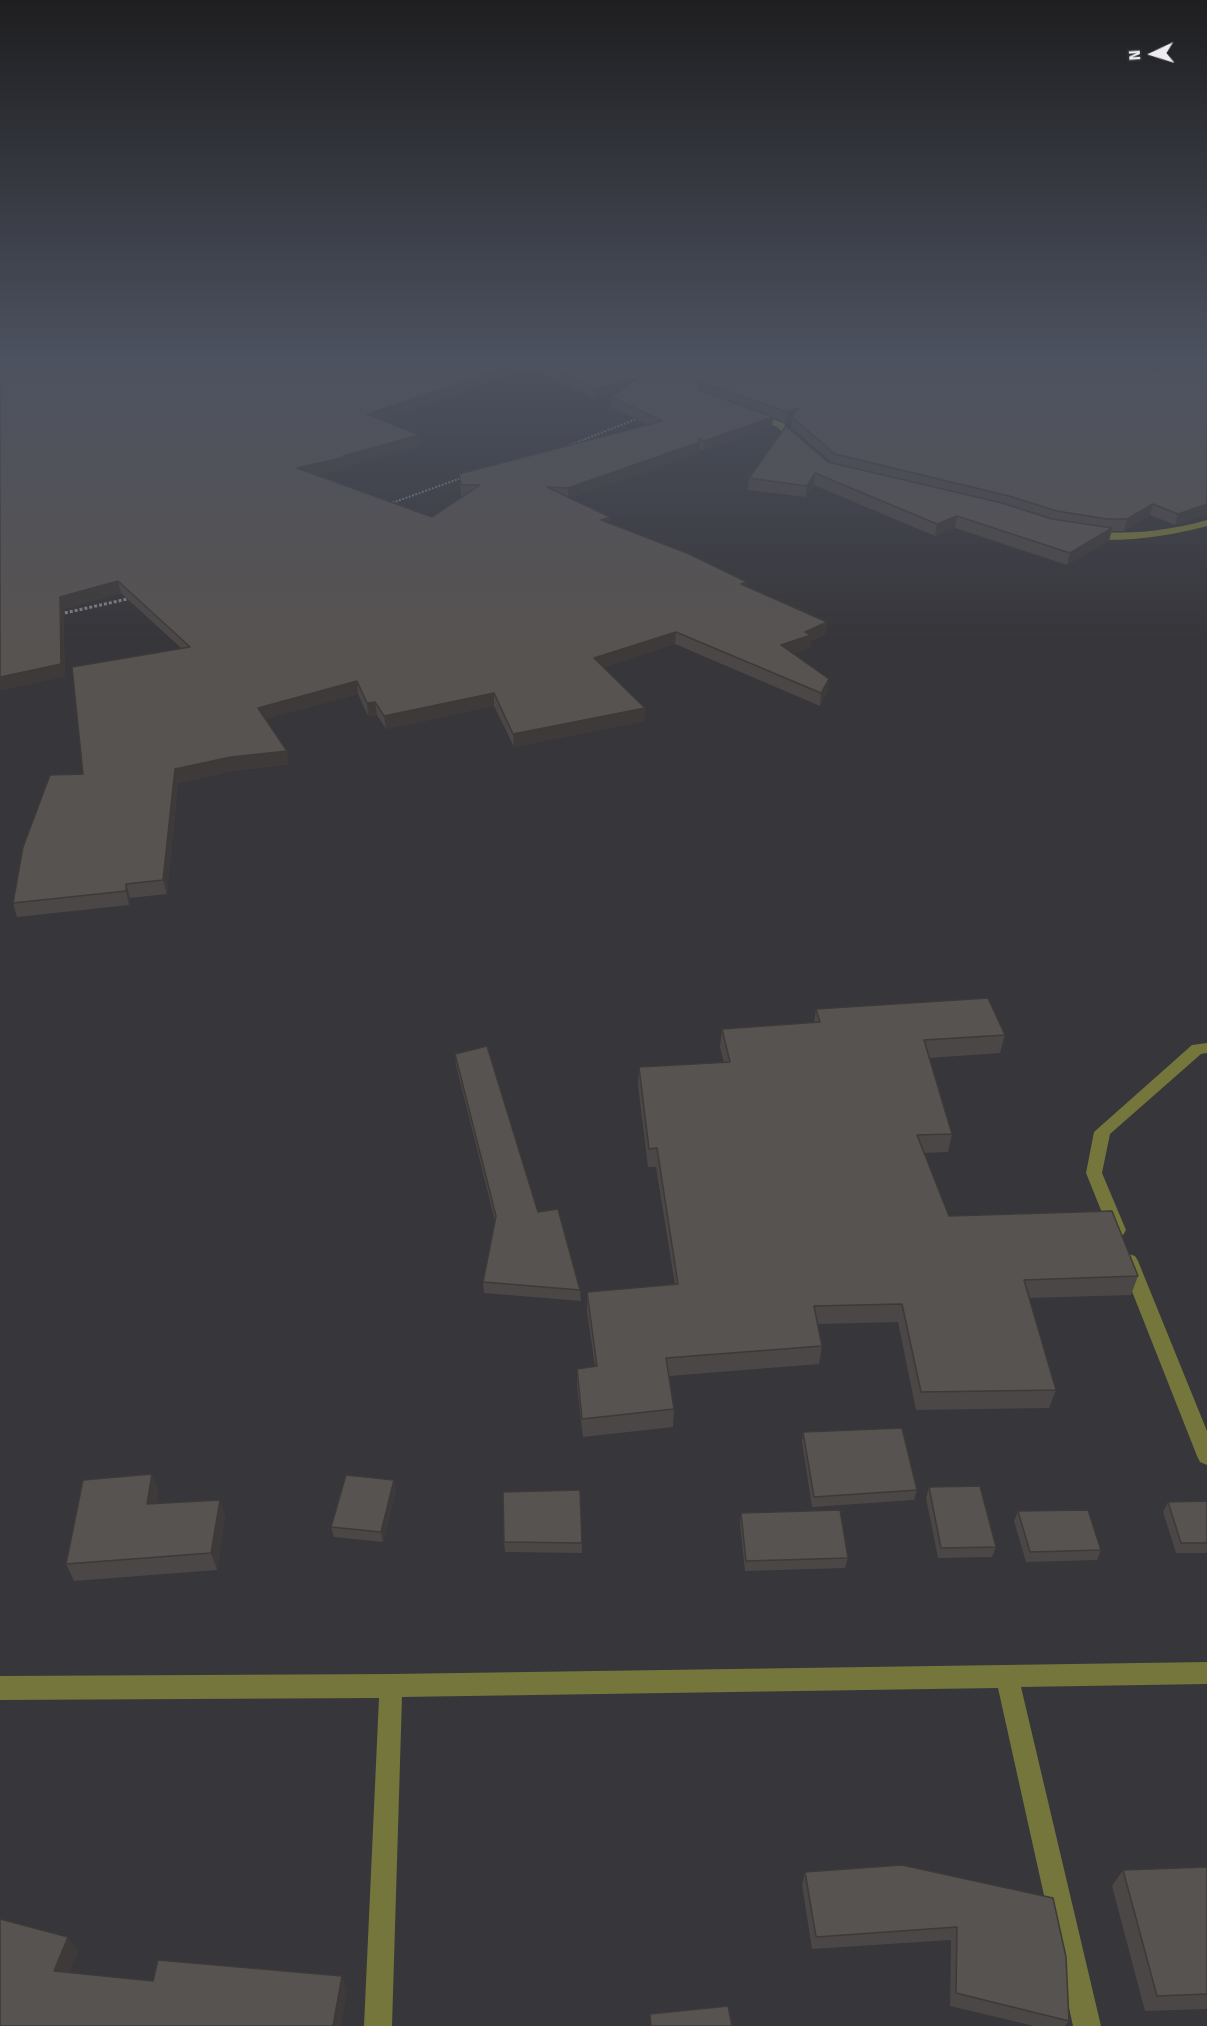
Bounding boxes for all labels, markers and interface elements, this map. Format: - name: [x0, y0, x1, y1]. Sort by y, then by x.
- north arrow: [1123, 24, 1183, 84]
- text: N: [1125, 49, 1144, 61]

